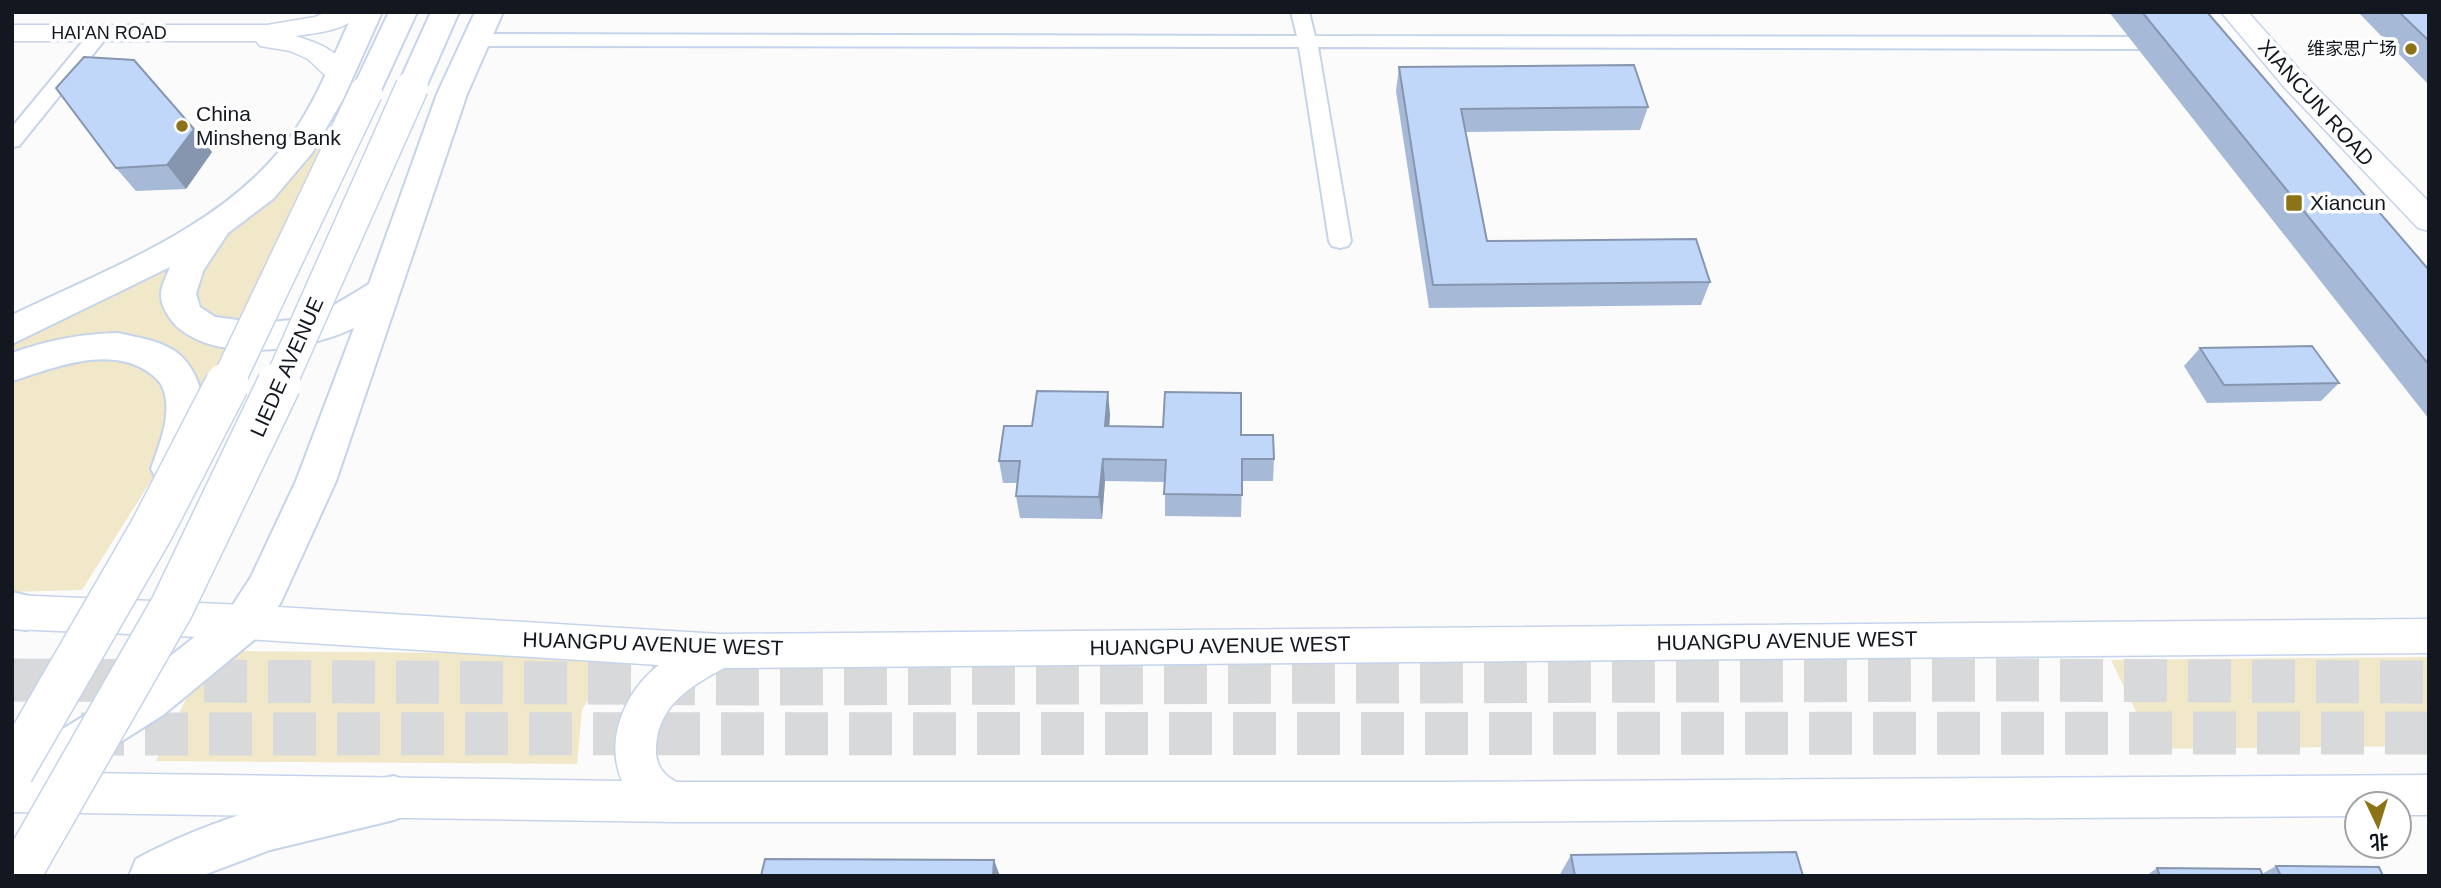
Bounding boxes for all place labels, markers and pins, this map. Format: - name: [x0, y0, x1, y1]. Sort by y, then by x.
- place label: 维家思广场: [2307, 39, 2397, 59]
- marker: 维家思广场: [2403, 41, 2419, 57]
- place label: China Minsheng Bank: [196, 102, 341, 149]
- marker: China Minsheng Bank: [174, 118, 190, 134]
- place label: Xiancun: [2310, 191, 2386, 214]
- marker: Xiancun: [2284, 193, 2304, 213]

